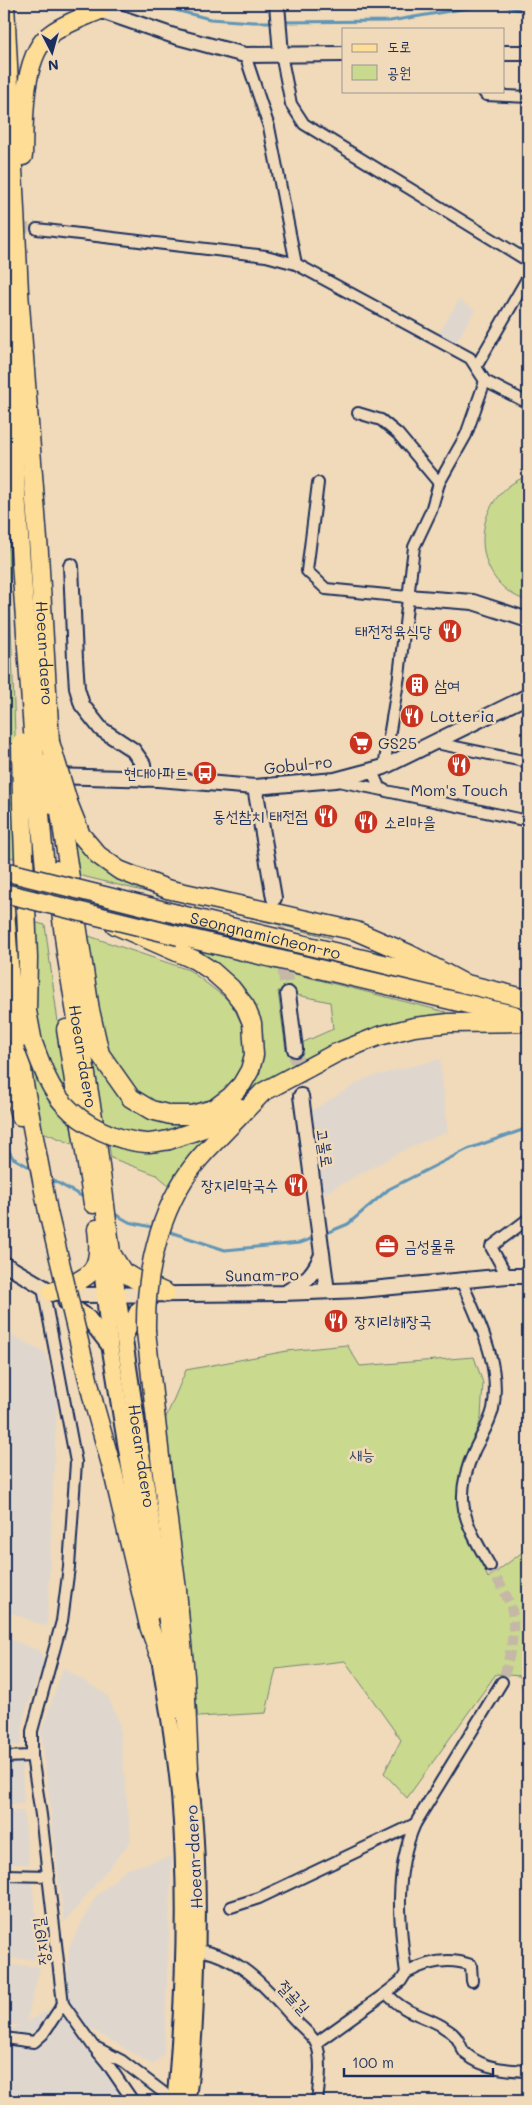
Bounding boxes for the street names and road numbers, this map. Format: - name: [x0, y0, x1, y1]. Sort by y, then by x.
- street label: Hoean-daero: [32, 600, 59, 705]
- street label: Gobul-ro: [263, 750, 333, 779]
- street label: Seongnamicheon-ro: [188, 907, 343, 963]
- street label: Hoean-daero: [65, 1003, 102, 1109]
- street label: 고불로: [312, 1127, 339, 1169]
- street label: Sunam-ro: [225, 1263, 299, 1286]
- street label: Hoean-daero: [124, 1403, 160, 1509]
- street label: Hoean-daero: [180, 1805, 207, 1909]
- street label: 장지9길: [27, 1916, 54, 1966]
- street label: 절골길: [274, 1975, 315, 2018]

